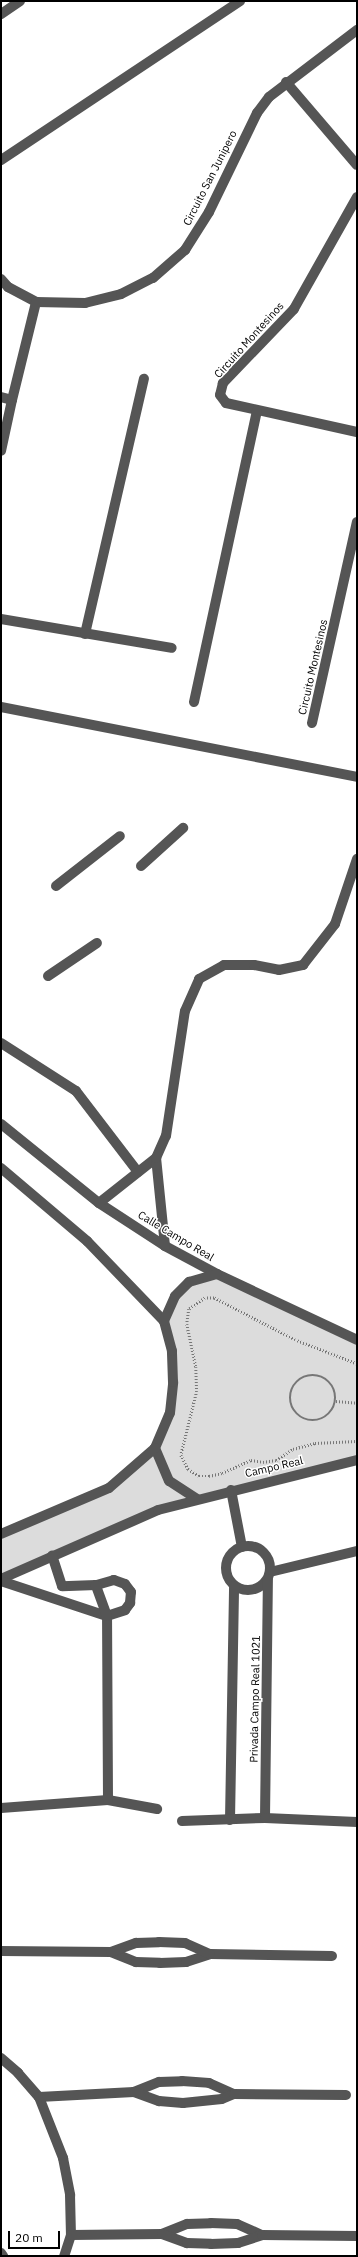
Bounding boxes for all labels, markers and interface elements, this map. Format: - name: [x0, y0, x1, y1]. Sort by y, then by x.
- street label: Circuito San Junipero: [180, 128, 240, 228]
- street label: Circuito Montesinos: [211, 299, 287, 381]
- street label: Circuito Montesinos: [296, 618, 330, 716]
- street label: Calle Campo Real: [136, 1208, 216, 1264]
- street label: Campo Real: [244, 1454, 304, 1480]
- street label: Privada Campo Real 1021: [247, 1635, 263, 1763]
- scale bar: [10, 2223, 62, 2249]
- text: 20 m: [15, 2230, 43, 2245]

